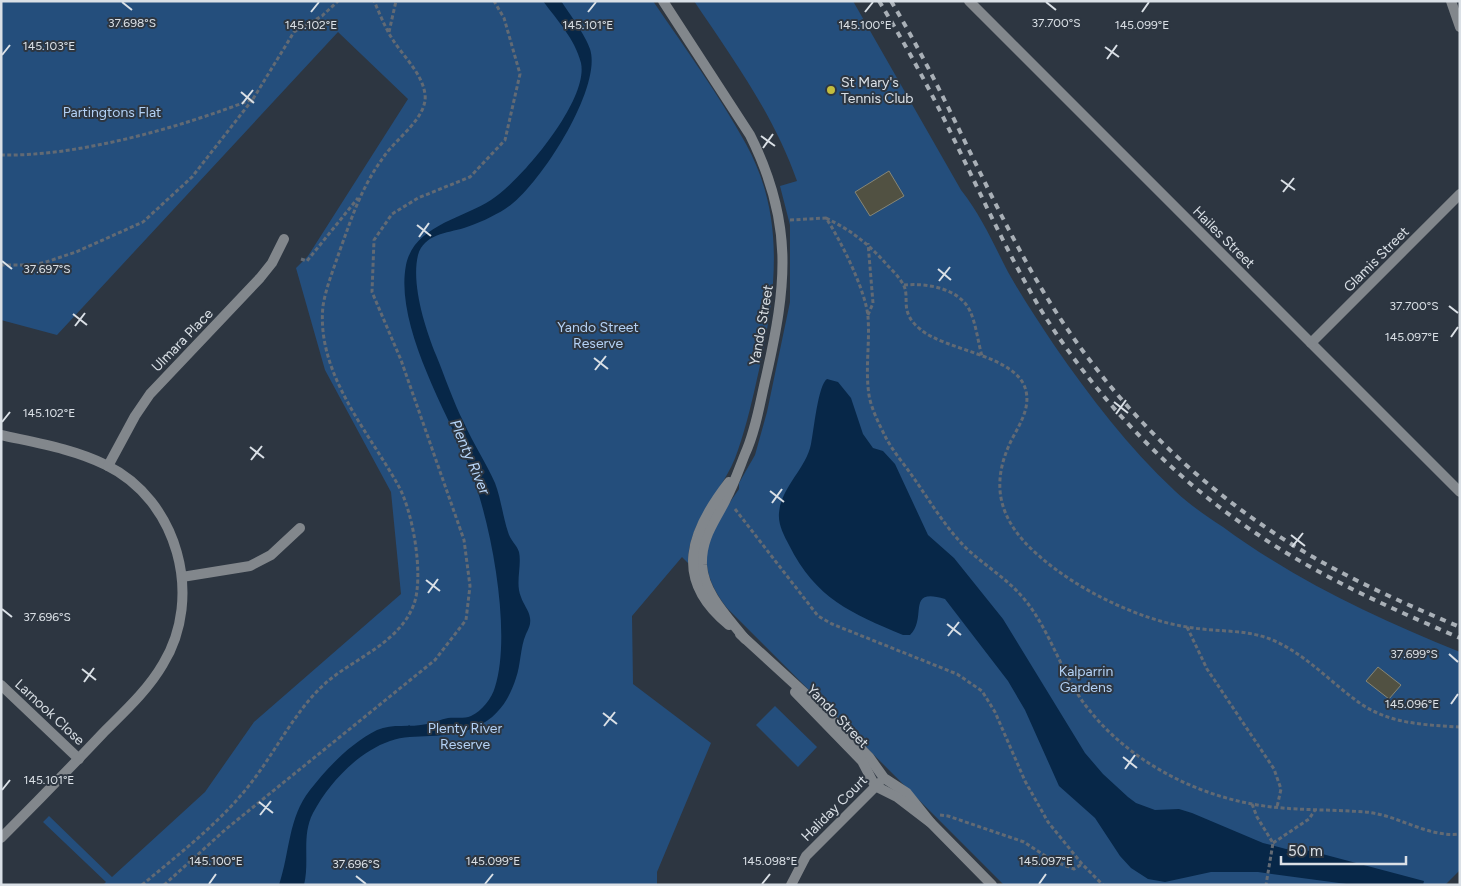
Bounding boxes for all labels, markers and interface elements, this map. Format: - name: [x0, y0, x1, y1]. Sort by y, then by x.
- text: 37.698°S: [108, 16, 156, 30]
- text: 37.700°S: [1031, 16, 1081, 30]
- text: 145.102°E: [285, 18, 337, 32]
- text: 145.101°E: [563, 18, 613, 32]
- text: 145.100°E: [838, 18, 892, 32]
- text: 145.099°E: [1115, 18, 1169, 32]
- text: 145.103°E: [23, 39, 75, 53]
- place label: St Mary's Tennis Club: [841, 74, 914, 107]
- marker: St Mary's Tennis Club: [825, 84, 837, 96]
- park label: Partingtons Flat: [63, 104, 161, 121]
- street label: Hailes Street: [1189, 203, 1258, 272]
- street label: Glamis Street: [1340, 223, 1412, 295]
- text: 37.697°S: [23, 262, 71, 276]
- street label: Yando Street: [746, 283, 777, 367]
- text: 37.700°S: [1389, 299, 1439, 313]
- street label: Ulmara Place: [148, 305, 217, 375]
- park label: Yando Street Reserve: [557, 319, 639, 352]
- text: 145.097°E: [1385, 330, 1439, 344]
- text: 145.102°E: [23, 406, 75, 420]
- water label: Plenty River: [446, 417, 494, 498]
- text: 37.696°S: [23, 610, 71, 624]
- text: 37.699°S: [1390, 647, 1438, 661]
- park label: Kalparrin Gardens: [1059, 663, 1113, 696]
- street label: Larnook Close: [11, 676, 88, 749]
- street label: Yando Street: [803, 681, 872, 752]
- text: 145.096°E: [1385, 697, 1439, 711]
- park label: Plenty River Reserve: [428, 720, 502, 753]
- street label: Haliday Court: [798, 772, 871, 845]
- text: 145.101°E: [24, 773, 74, 787]
- scale bar: [1281, 834, 1406, 866]
- text: 50 m: [1288, 842, 1323, 860]
- text: 145.100°E: [189, 854, 243, 868]
- text: 145.099°E: [466, 854, 520, 868]
- text: 145.098°E: [742, 854, 798, 868]
- text: 145.097°E: [1019, 854, 1073, 868]
- text: 37.696°S: [332, 857, 380, 871]

